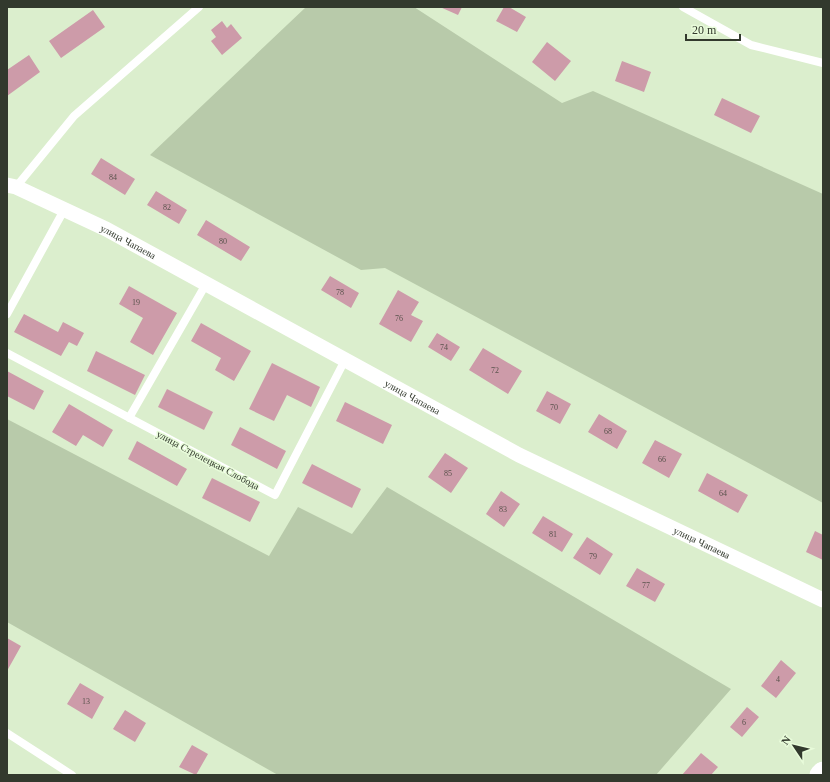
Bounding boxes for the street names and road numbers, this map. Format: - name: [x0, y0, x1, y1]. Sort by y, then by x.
- street label: улица Чапаева: [99, 222, 158, 261]
- street label: улица Чапаева: [383, 377, 443, 417]
- street label: улица Стрелецкая Слобода: [155, 428, 262, 492]
- street label: улица Чапаева: [672, 524, 732, 561]

